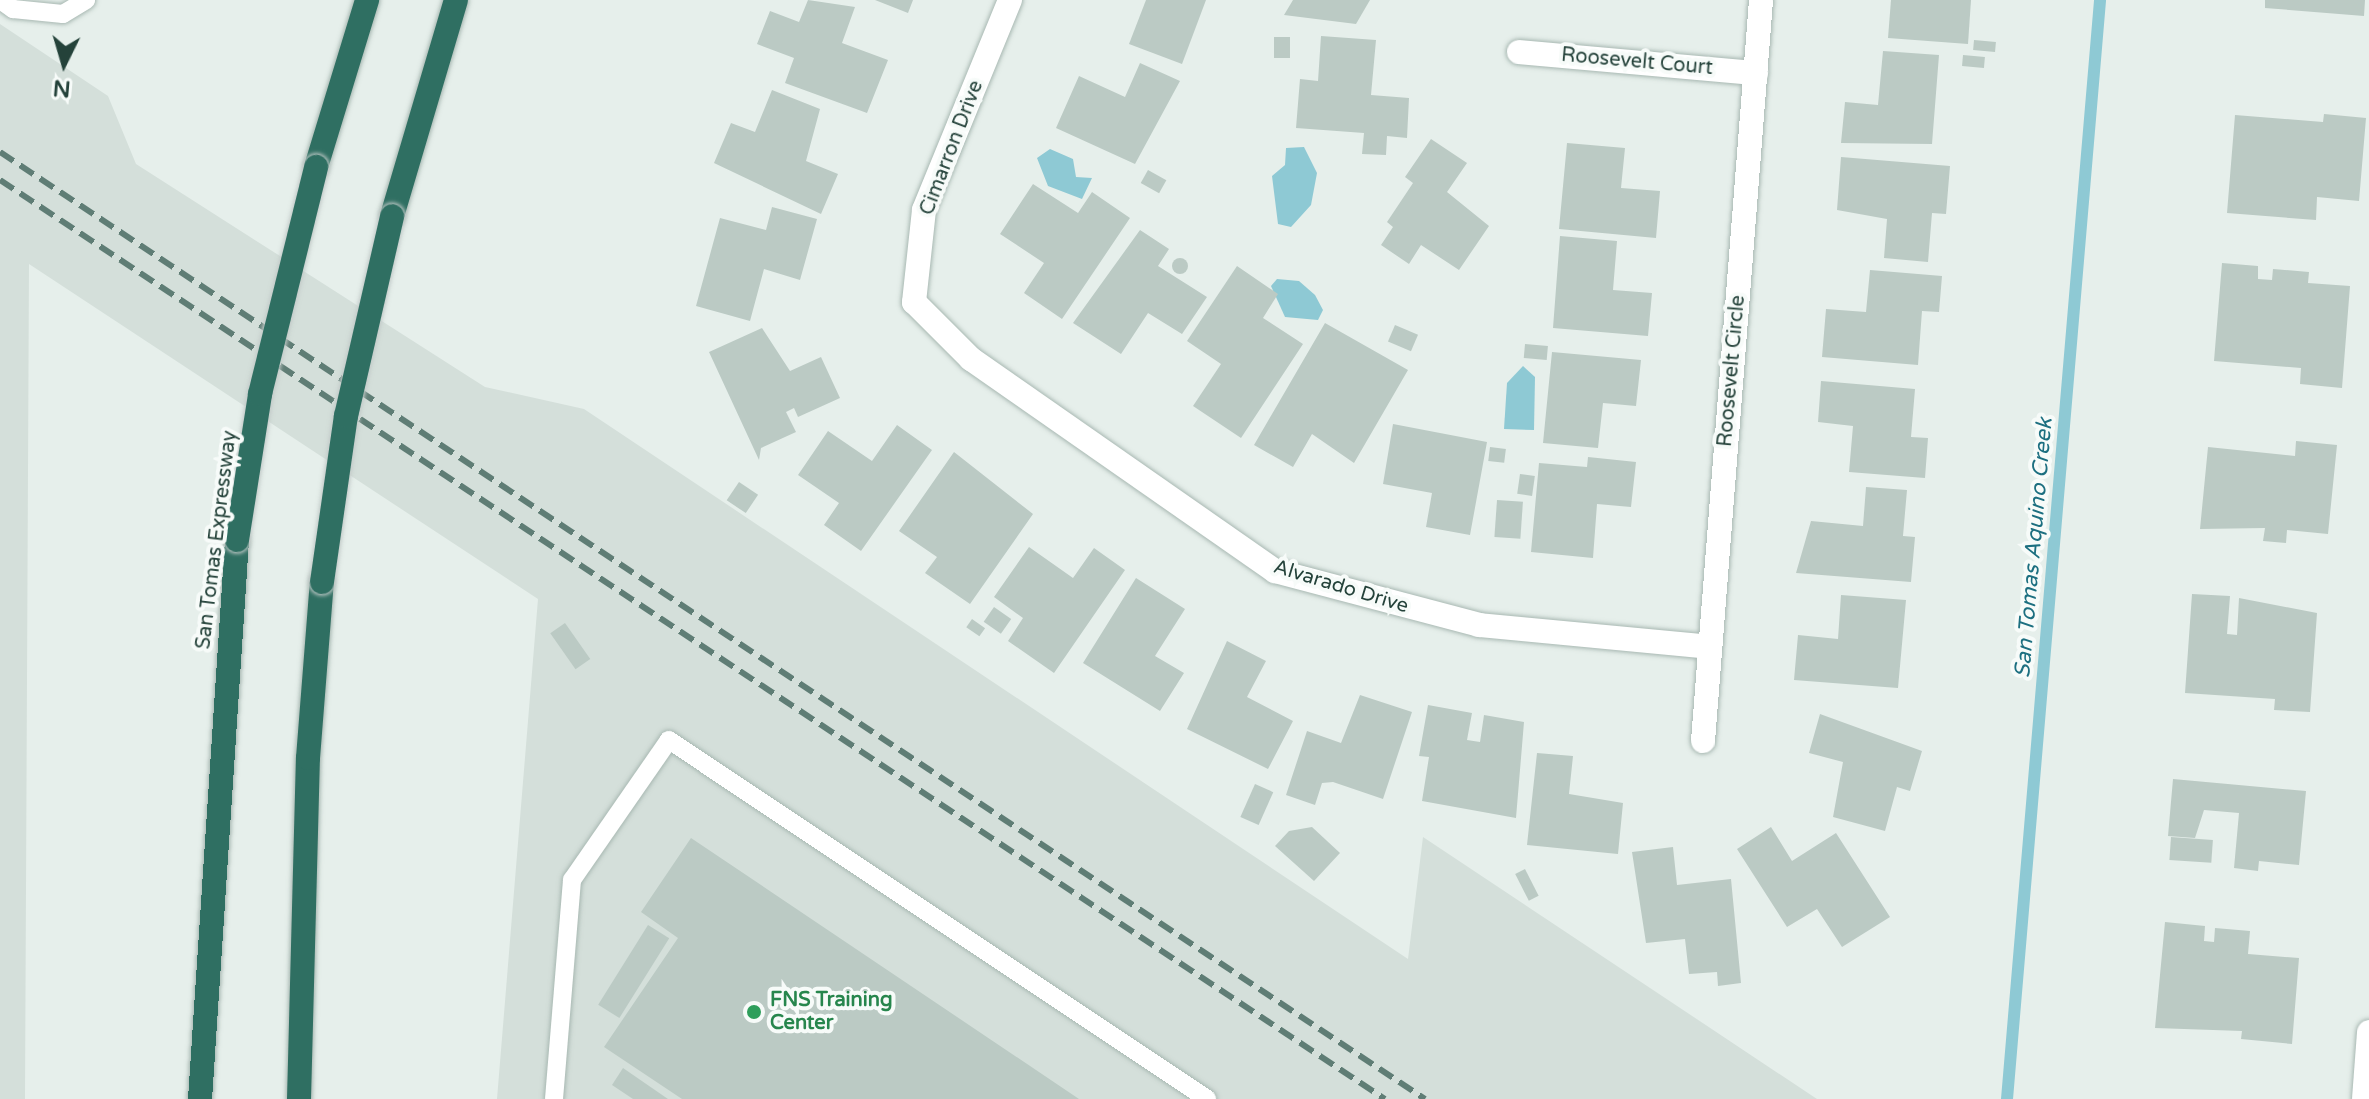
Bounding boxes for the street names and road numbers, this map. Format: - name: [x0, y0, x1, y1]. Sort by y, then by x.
- street label: Roosevelt Court: [1560, 43, 1714, 81]
- street label: Cimarron Drive: [915, 77, 989, 219]
- street label: Roosevelt Circle: [1713, 294, 1751, 448]
- street label: San Tomas Expressway: [192, 429, 242, 651]
- street label: Alvarado Drive: [1271, 555, 1411, 619]

